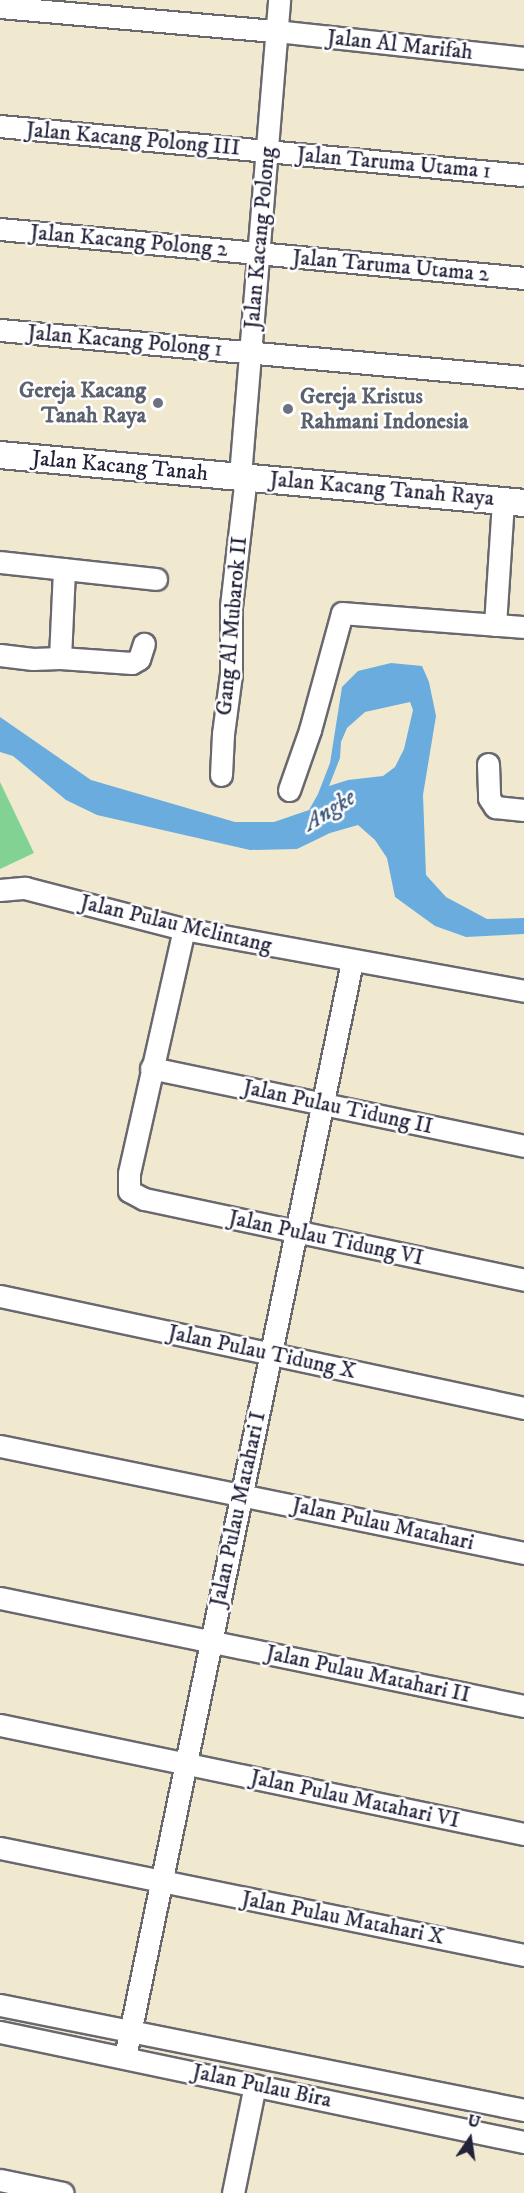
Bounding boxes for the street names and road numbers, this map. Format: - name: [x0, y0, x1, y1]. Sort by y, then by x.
- street label: Jalan Al Marifah: [326, 24, 474, 66]
- street label: Jalan Kacang Polong III: [25, 116, 241, 162]
- street label: Jalan Taruma Utama 1: [296, 141, 492, 185]
- street label: Jalan Kacang Polong: [239, 146, 281, 330]
- street label: Jalan Kacang Polong 2: [29, 219, 229, 263]
- street label: Jalan Taruma Utama 2: [291, 244, 491, 288]
- street label: Jalan Kacang Polong 1: [26, 319, 224, 363]
- street label: Jalan Kacang Tanah: [31, 445, 209, 487]
- street label: Jalan Kacang Tanah Raya: [269, 466, 495, 512]
- street label: Gang Al Mubarok II: [211, 535, 253, 717]
- street label: Jalan Pulau Melintang: [78, 889, 274, 959]
- street label: Jalan Pulau Tidung II: [241, 1074, 435, 1140]
- street label: Jalan Pulau Tidung VI: [226, 1204, 426, 1272]
- street label: Jalan Pulau Tidung X: [166, 1319, 358, 1385]
- street label: Jalan Pulau Matahari I: [204, 1409, 272, 1609]
- street label: Jalan Pulau Matahari: [290, 1492, 476, 1556]
- street label: Jalan Pulau Matahari II: [264, 1639, 472, 1709]
- street label: Jalan Pulau Matahari VI: [248, 1764, 462, 1834]
- street label: Jalan Pulau Matahari X: [239, 1885, 447, 1951]
- street label: Jalan Pulau Bira: [190, 2058, 334, 2114]

